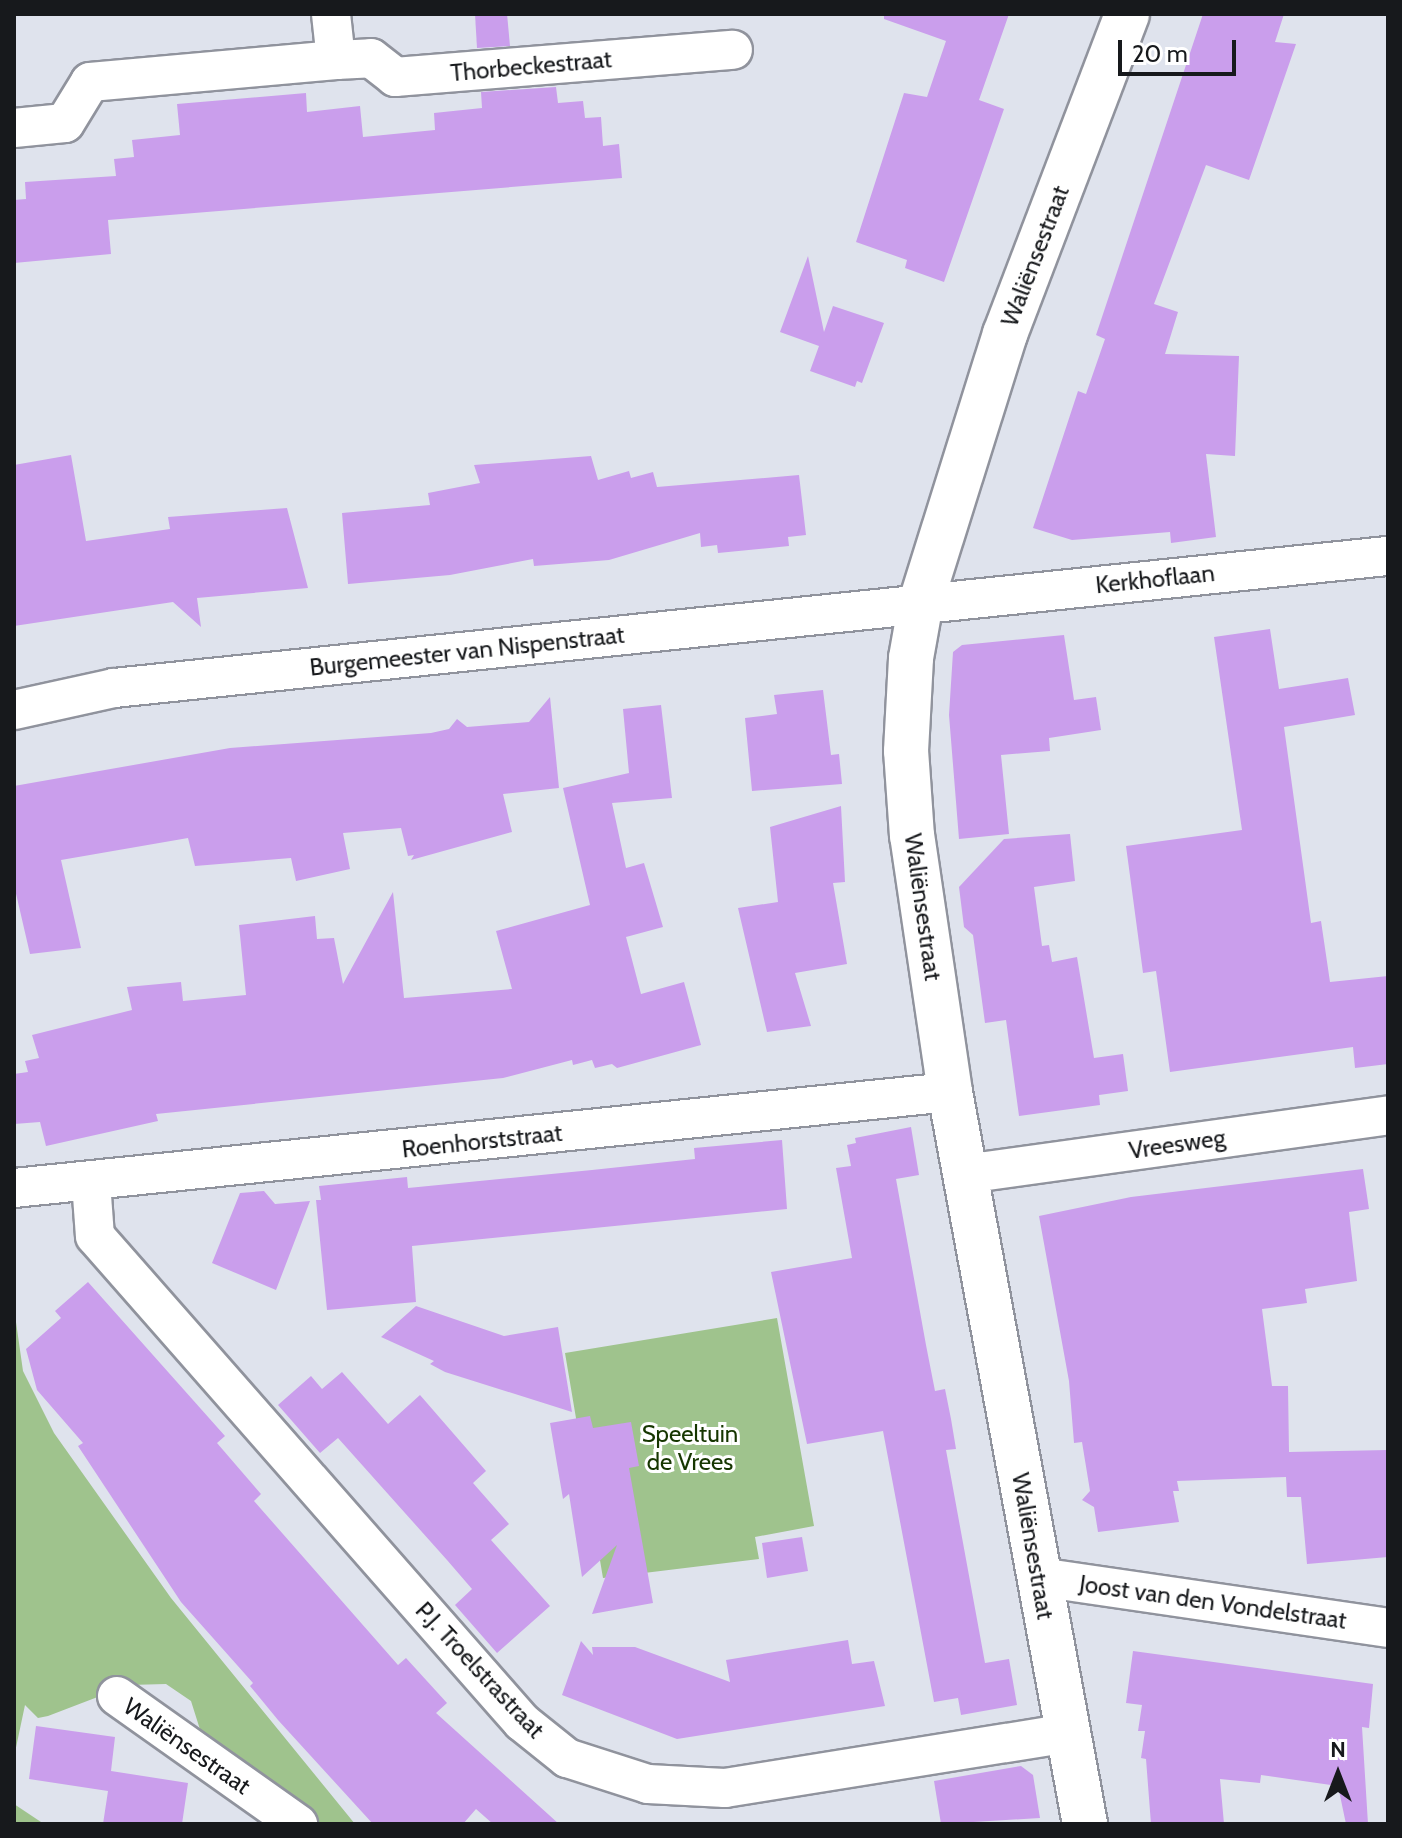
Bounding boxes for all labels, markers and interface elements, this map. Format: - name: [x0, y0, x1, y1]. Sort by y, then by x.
- scale bar: [1122, 24, 1240, 74]
- text: 20 m: [1132, 39, 1188, 68]
- street label: Thorbeckestraat: [449, 45, 613, 87]
- street label: Waliënsestraat: [995, 182, 1075, 330]
- street label: Kerkhoflaan: [1094, 558, 1216, 600]
- street label: Burgemeester van Nispenstraat: [308, 620, 626, 682]
- street label: Waliënsestraat: [898, 832, 948, 982]
- street label: Roenhorststraat: [400, 1118, 564, 1164]
- street label: Vreesweg: [1127, 1123, 1227, 1165]
- park label: Speeltuin de Vrees: [642, 1420, 738, 1476]
- street label: Waliënsestraat: [1006, 1470, 1060, 1622]
- street label: Joost van den Vondelstraat: [1078, 1569, 1348, 1635]
- street label: P.J. Troelstrastraat: [410, 1596, 550, 1744]
- street label: Waliënsestraat: [118, 1692, 256, 1800]
- north arrow: [1298, 1734, 1378, 1814]
- text: N: [1330, 1736, 1346, 1763]

